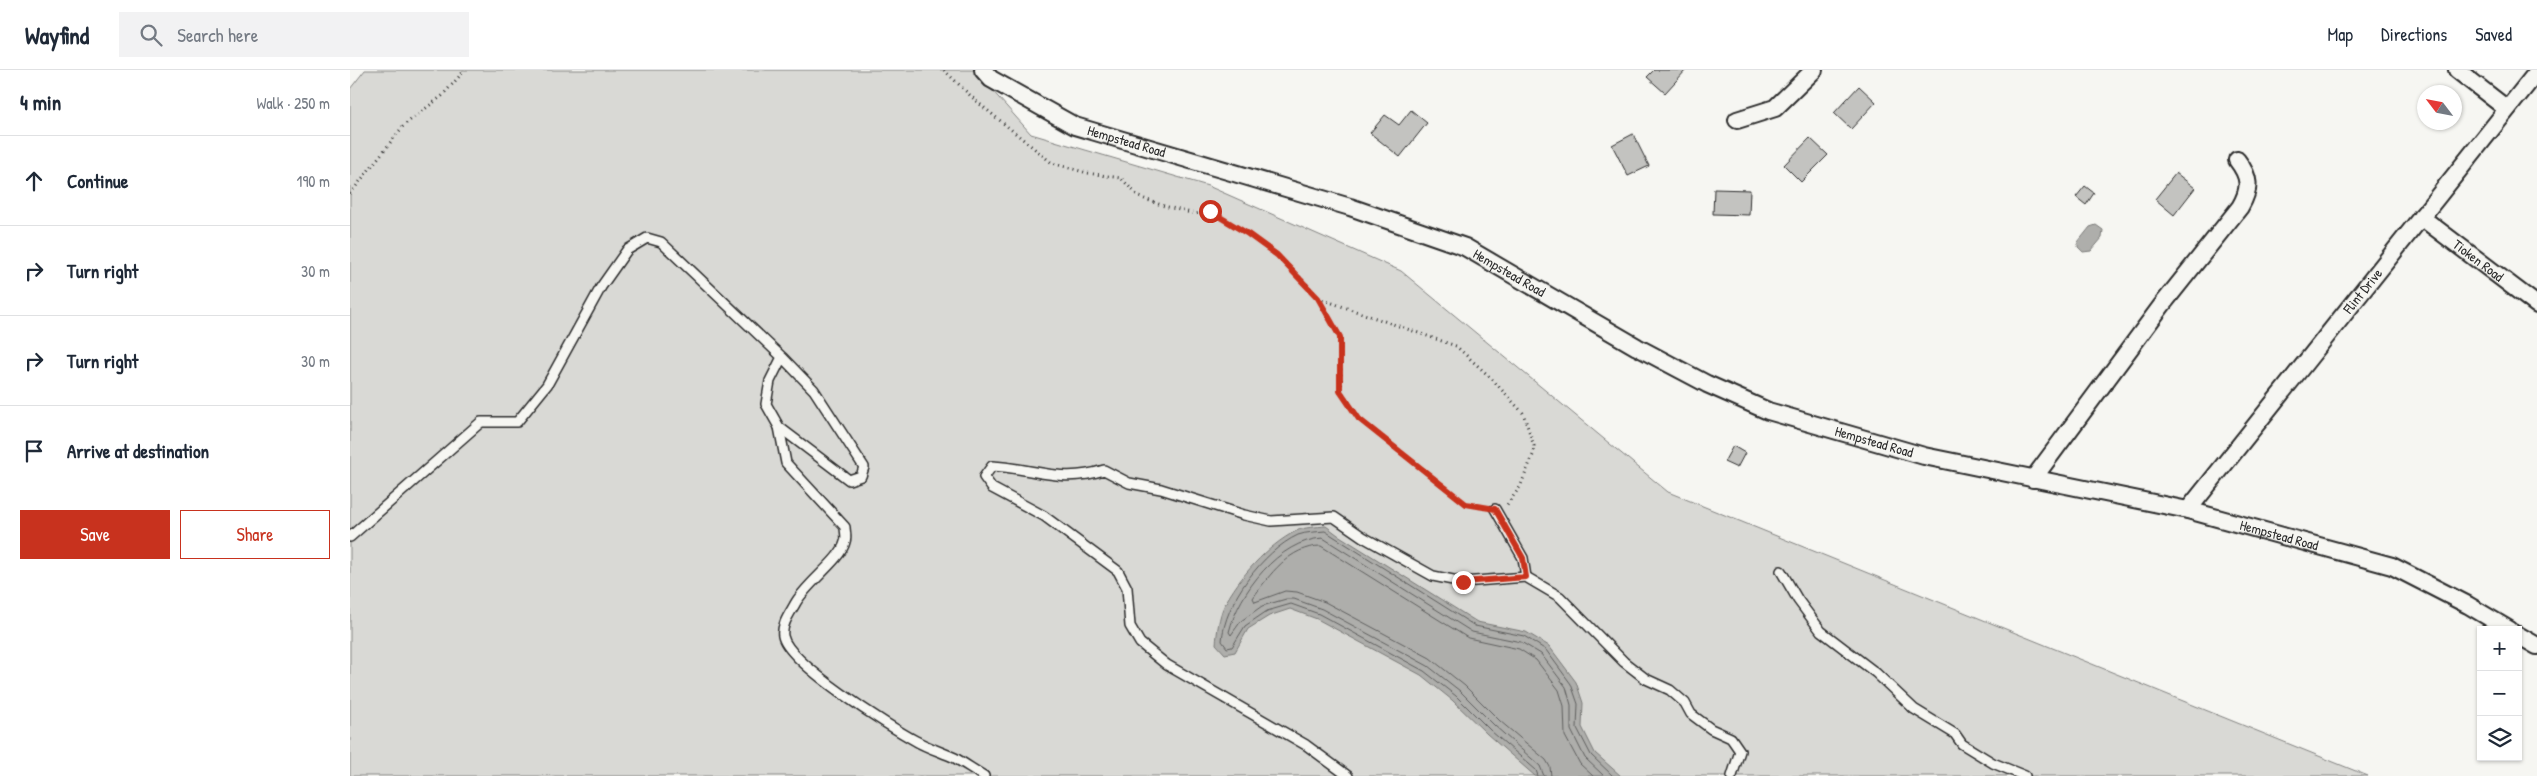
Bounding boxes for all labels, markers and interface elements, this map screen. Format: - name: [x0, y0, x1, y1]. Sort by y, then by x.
- search box: [119, 12, 469, 57]
- text: Wayfind: [25, 19, 89, 51]
- icon: search: [137, 21, 165, 49]
- text: Search here: [177, 22, 258, 48]
- text: Map: [2328, 22, 2353, 47]
- text: Directions: [2381, 22, 2447, 47]
- text: Saved: [2475, 22, 2512, 47]
- north arrow: [2417, 85, 2462, 130]
- text: 4 min: [20, 88, 61, 117]
- text: Walk · 250 m: [256, 92, 330, 114]
- street label: Hempstead Road: [1085, 120, 1169, 161]
- icon: ahead: [20, 167, 48, 195]
- text: Continue: [67, 168, 128, 194]
- text: 190 m: [297, 170, 330, 192]
- route start: [1199, 200, 1222, 223]
- street label: Tioken Road: [2449, 235, 2508, 286]
- street label: Hempstead Road: [1470, 244, 1550, 301]
- icon: right: [20, 257, 48, 285]
- text: Turn right: [67, 258, 138, 284]
- text: 30 m: [301, 260, 330, 282]
- street label: Flint Drive: [2338, 264, 2386, 318]
- icon: right: [20, 347, 48, 375]
- text: Turn right: [67, 348, 138, 374]
- text: 30 m: [301, 350, 330, 372]
- street label: Hempstead Road: [1833, 421, 1916, 462]
- icon: arrive: [20, 437, 48, 465]
- text: Arrive at destination: [67, 438, 209, 464]
- button: Save: [20, 510, 170, 559]
- button: Share: [180, 510, 330, 559]
- street label: Hempstead Road: [2238, 515, 2321, 555]
- route end: [1452, 571, 1475, 594]
- map controls: [2477, 626, 2522, 761]
- button: +: [2477, 626, 2522, 671]
- button: −: [2477, 671, 2522, 716]
- button: layers: [2477, 716, 2522, 761]

